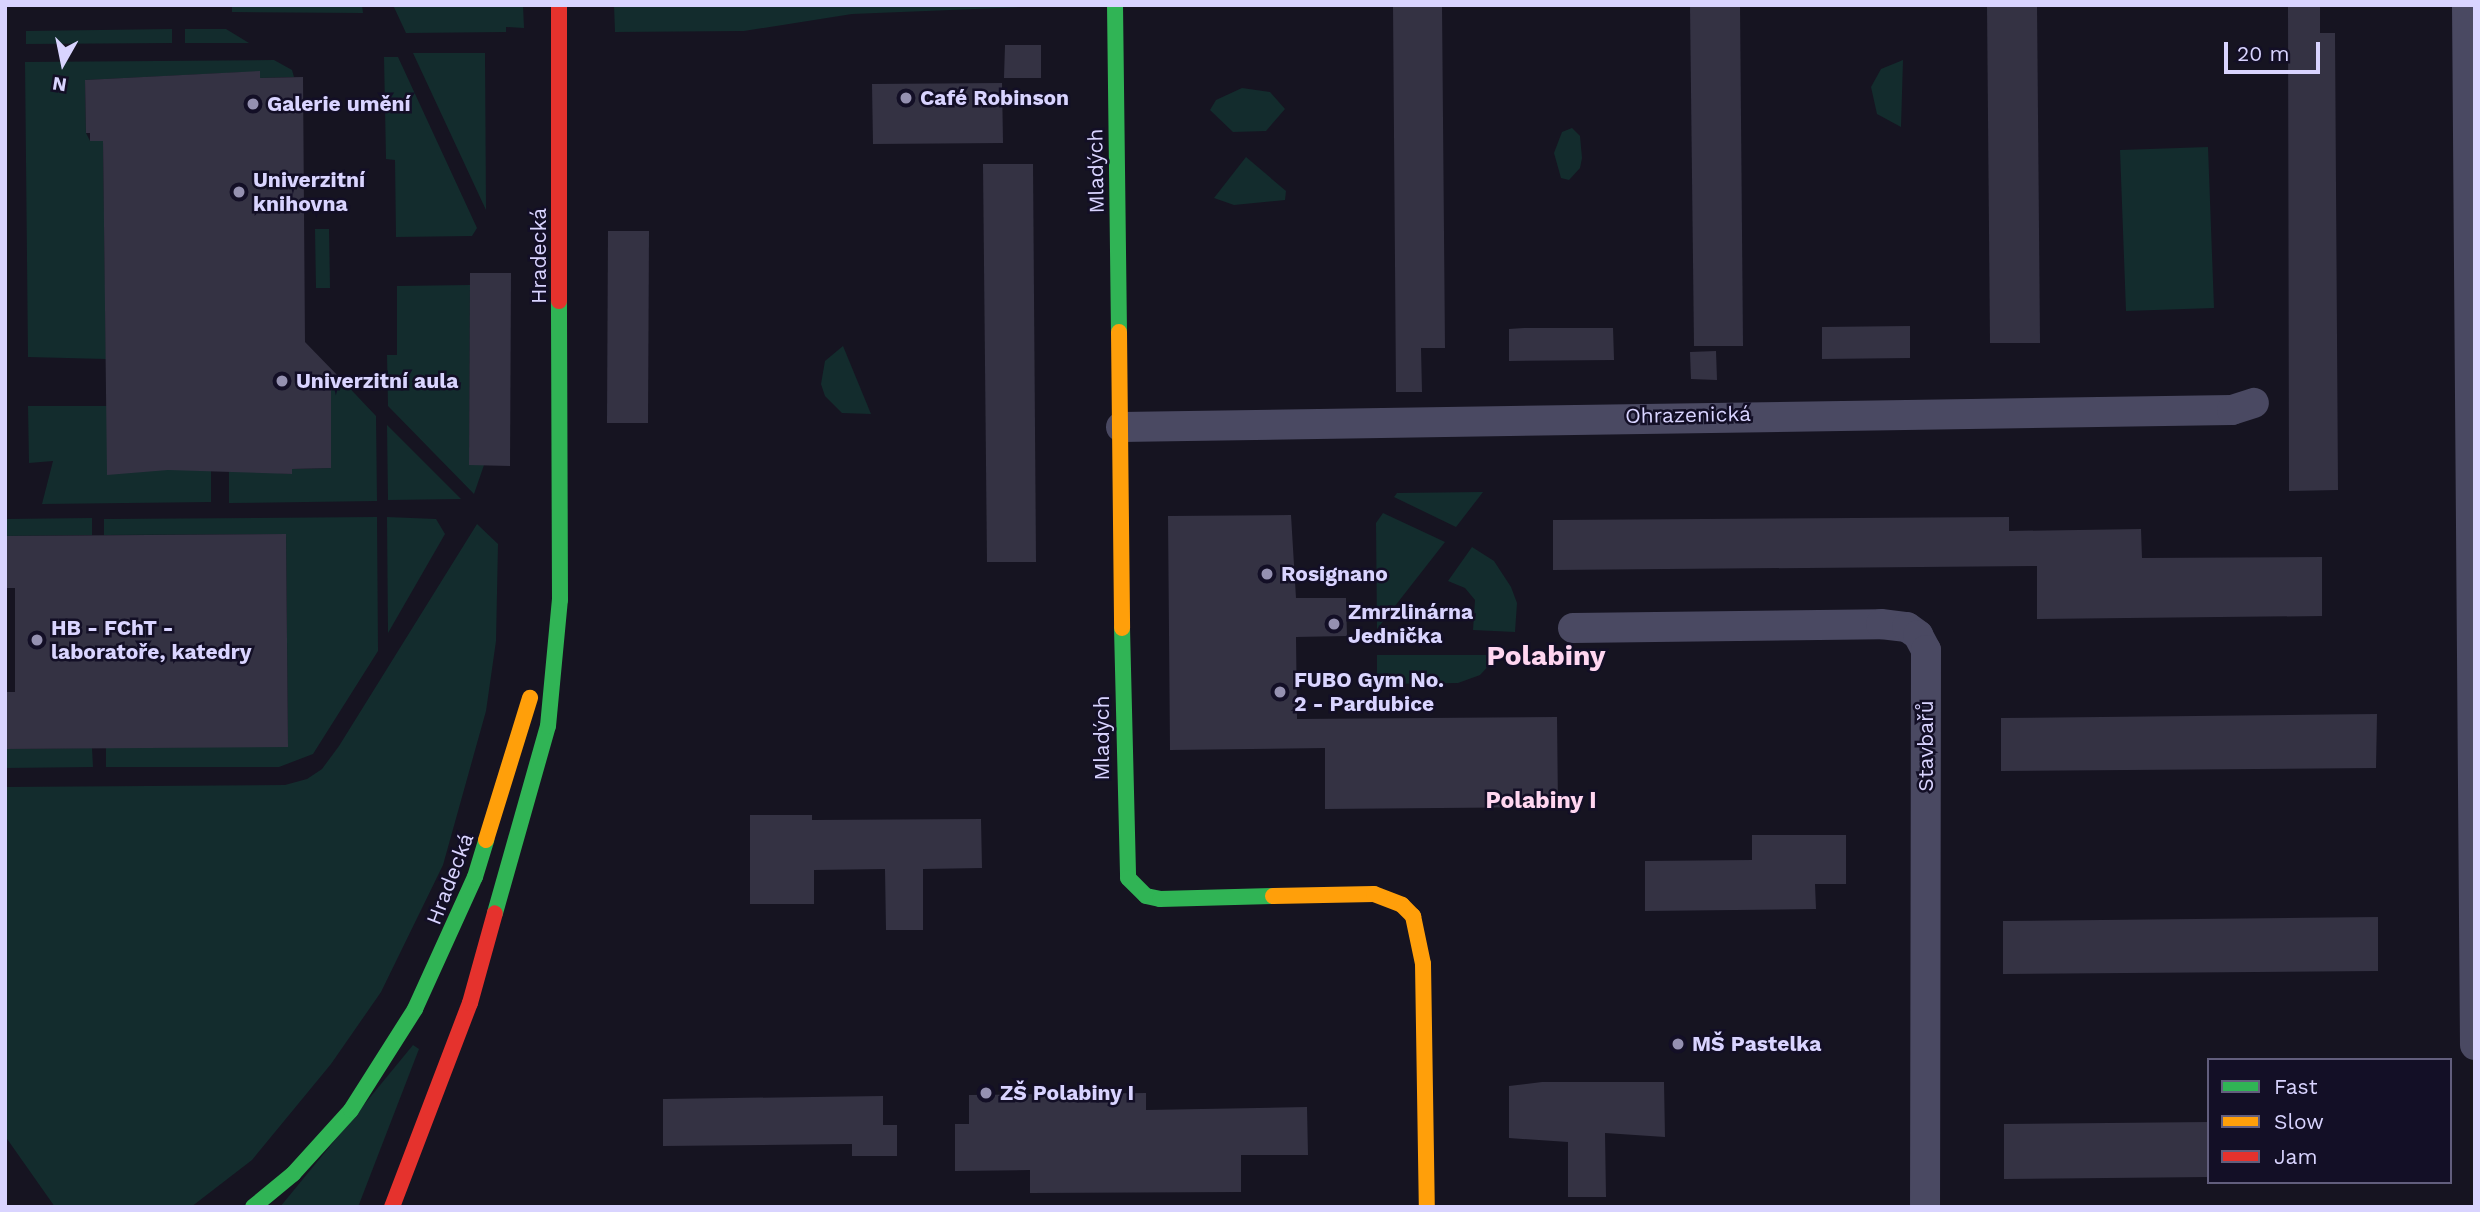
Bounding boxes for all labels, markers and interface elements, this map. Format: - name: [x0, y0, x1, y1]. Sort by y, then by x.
- north arrow: [28, 28, 98, 98]
- scale bar: [2228, 28, 2324, 72]
- text: 20 m: [2237, 41, 2289, 66]
- text: N: [51, 72, 68, 97]
- place label: Café Robinson: [920, 85, 1069, 111]
- marker: Café Robinson: [898, 90, 914, 106]
- place label: Galerie umění: [267, 91, 411, 117]
- marker: Galerie umění: [245, 96, 261, 112]
- street label: Mladých: [1083, 128, 1109, 214]
- place label: Univerzitní knihovna: [253, 167, 365, 217]
- marker: Univerzitní knihovna: [231, 184, 247, 200]
- street label: Hradecká: [526, 208, 552, 304]
- place label: Univerzitní aula: [296, 368, 458, 394]
- marker: Univerzitní aula: [274, 373, 290, 389]
- street label: Ohrazenická: [1625, 401, 1751, 429]
- place label: Rosignano: [1281, 561, 1388, 587]
- marker: Rosignano: [1259, 566, 1275, 582]
- place label: Zmrzlinárna Jednička: [1348, 599, 1473, 649]
- place label: HB - FChT - laboratoře, katedry: [51, 615, 252, 665]
- marker: Zmrzlinárna Jednička: [1326, 616, 1342, 632]
- marker: HB - FChT - laboratoře, katedry: [29, 632, 45, 648]
- district label: Polabiny: [1487, 639, 1605, 673]
- place label: FUBO Gym No. 2 - Pardubice: [1294, 667, 1444, 717]
- marker: FUBO Gym No. 2 - Pardubice: [1272, 684, 1288, 700]
- street label: Mladých: [1089, 696, 1115, 780]
- street label: Stavbařů: [1913, 700, 1939, 792]
- district label: Polabiny I: [1485, 787, 1597, 815]
- street label: Hradecká: [421, 830, 479, 928]
- place label: MŠ Pastelka: [1692, 1031, 1821, 1057]
- marker: MŠ Pastelka: [1670, 1036, 1686, 1052]
- legend: [2207, 1058, 2452, 1184]
- text: Fast: [2274, 1074, 2318, 1099]
- place label: ZŠ Polabiny I: [1000, 1080, 1135, 1106]
- marker: ZŠ Polabiny I: [978, 1085, 994, 1101]
- text: Slow: [2274, 1109, 2324, 1134]
- text: Jam: [2274, 1144, 2317, 1169]

